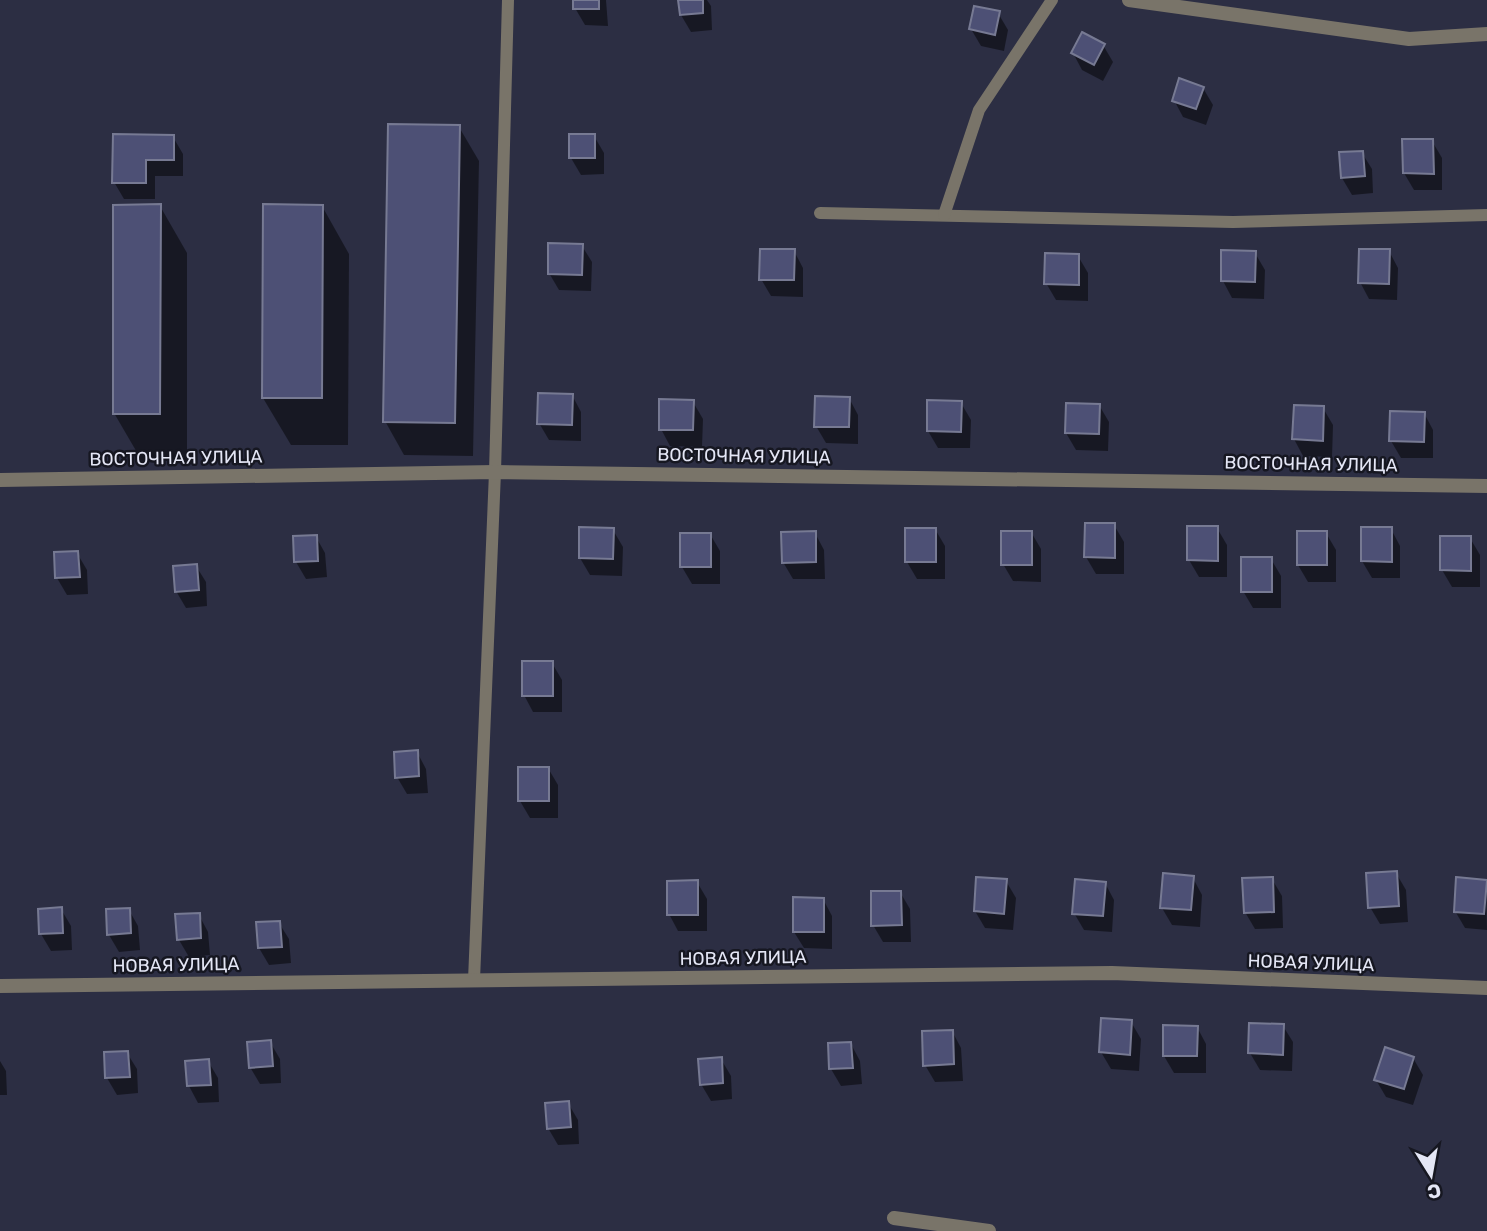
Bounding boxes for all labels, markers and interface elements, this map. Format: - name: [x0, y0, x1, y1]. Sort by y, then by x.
- street label: ВОСТОЧНАЯ УЛИЦА: [657, 443, 831, 469]
- street label: ВОСТОЧНАЯ УЛИЦА: [89, 445, 263, 471]
- street label: ВОСТОЧНАЯ УЛИЦА: [1224, 451, 1398, 477]
- street label: НОВАЯ УЛИЦА: [679, 946, 807, 970]
- street label: НОВАЯ УЛИЦА: [1247, 950, 1375, 976]
- street label: НОВАЯ УЛИЦА: [112, 953, 240, 977]
- north arrow: [1396, 1140, 1466, 1210]
- text: С: [1425, 1179, 1443, 1204]

